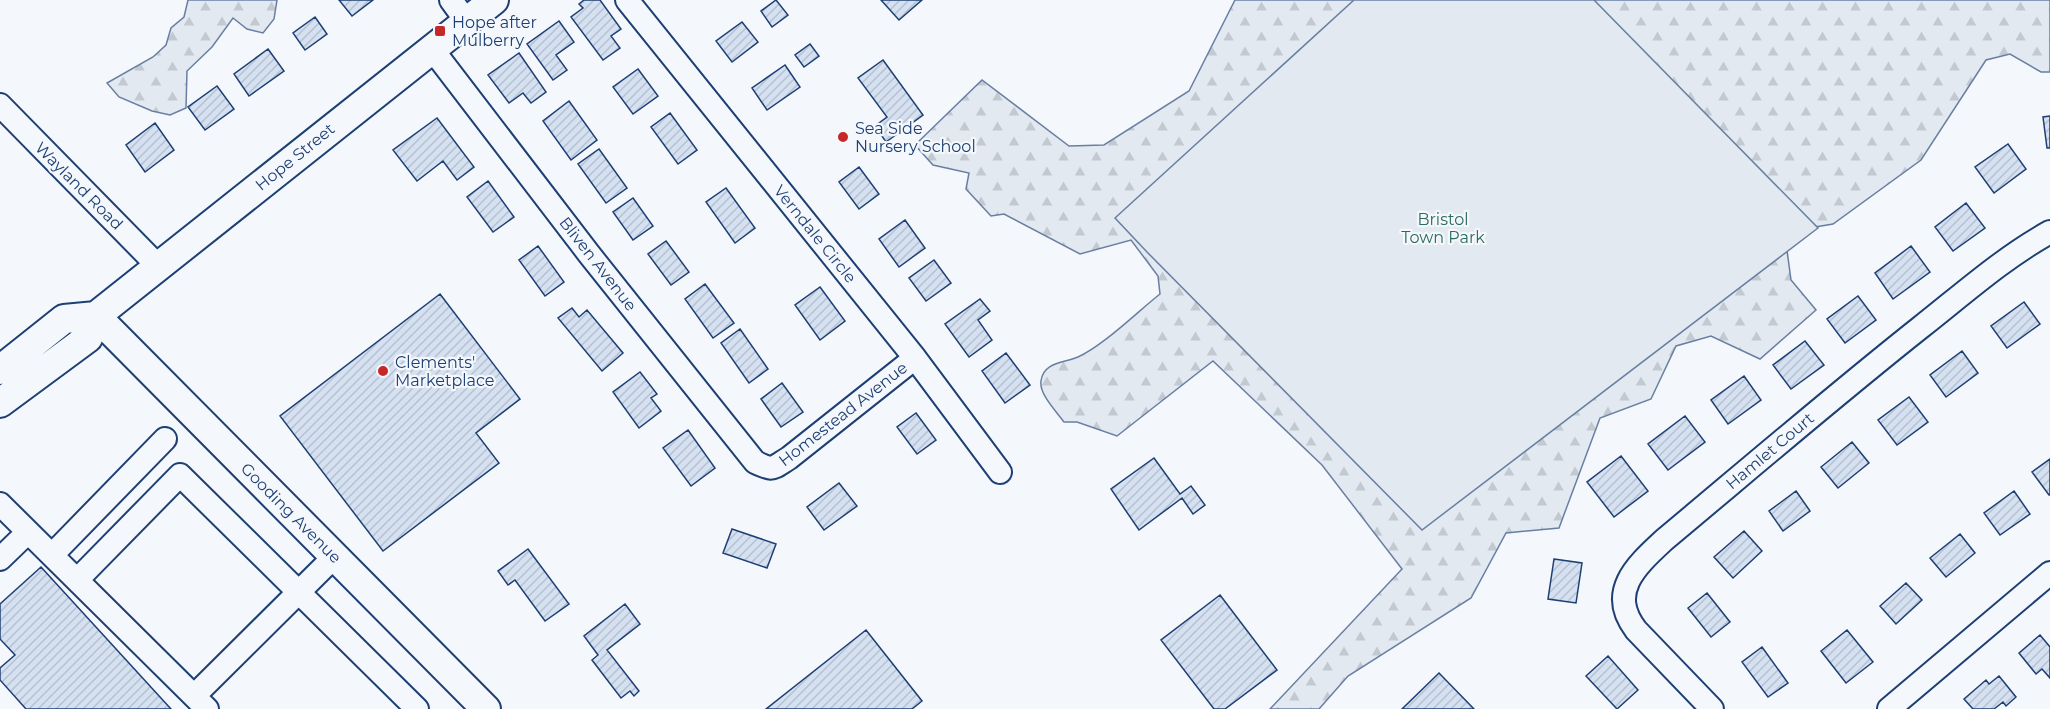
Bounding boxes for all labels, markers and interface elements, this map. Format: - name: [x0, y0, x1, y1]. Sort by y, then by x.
- place label: Hope after Mulberry: [452, 13, 537, 50]
- marker: Hope after Mulberry: [433, 24, 447, 38]
- street label: Hope Street: [252, 119, 339, 195]
- place label: Sea Side Nursery School: [855, 119, 976, 156]
- marker: Sea Side Nursery School: [836, 130, 850, 144]
- street label: Wayland Road: [31, 138, 127, 234]
- street label: Verndale Circle: [770, 181, 860, 287]
- park label: Bristol Town Park: [1401, 210, 1485, 247]
- street label: Bliven Avenue: [555, 213, 641, 315]
- place label: Clements' Marketplace: [395, 353, 495, 390]
- street label: Homestead Avenue: [775, 358, 911, 470]
- marker: Clements' Marketplace: [376, 364, 390, 378]
- street label: Hamlet Court: [1722, 408, 1818, 493]
- street label: Gooding Avenue: [237, 459, 345, 567]

